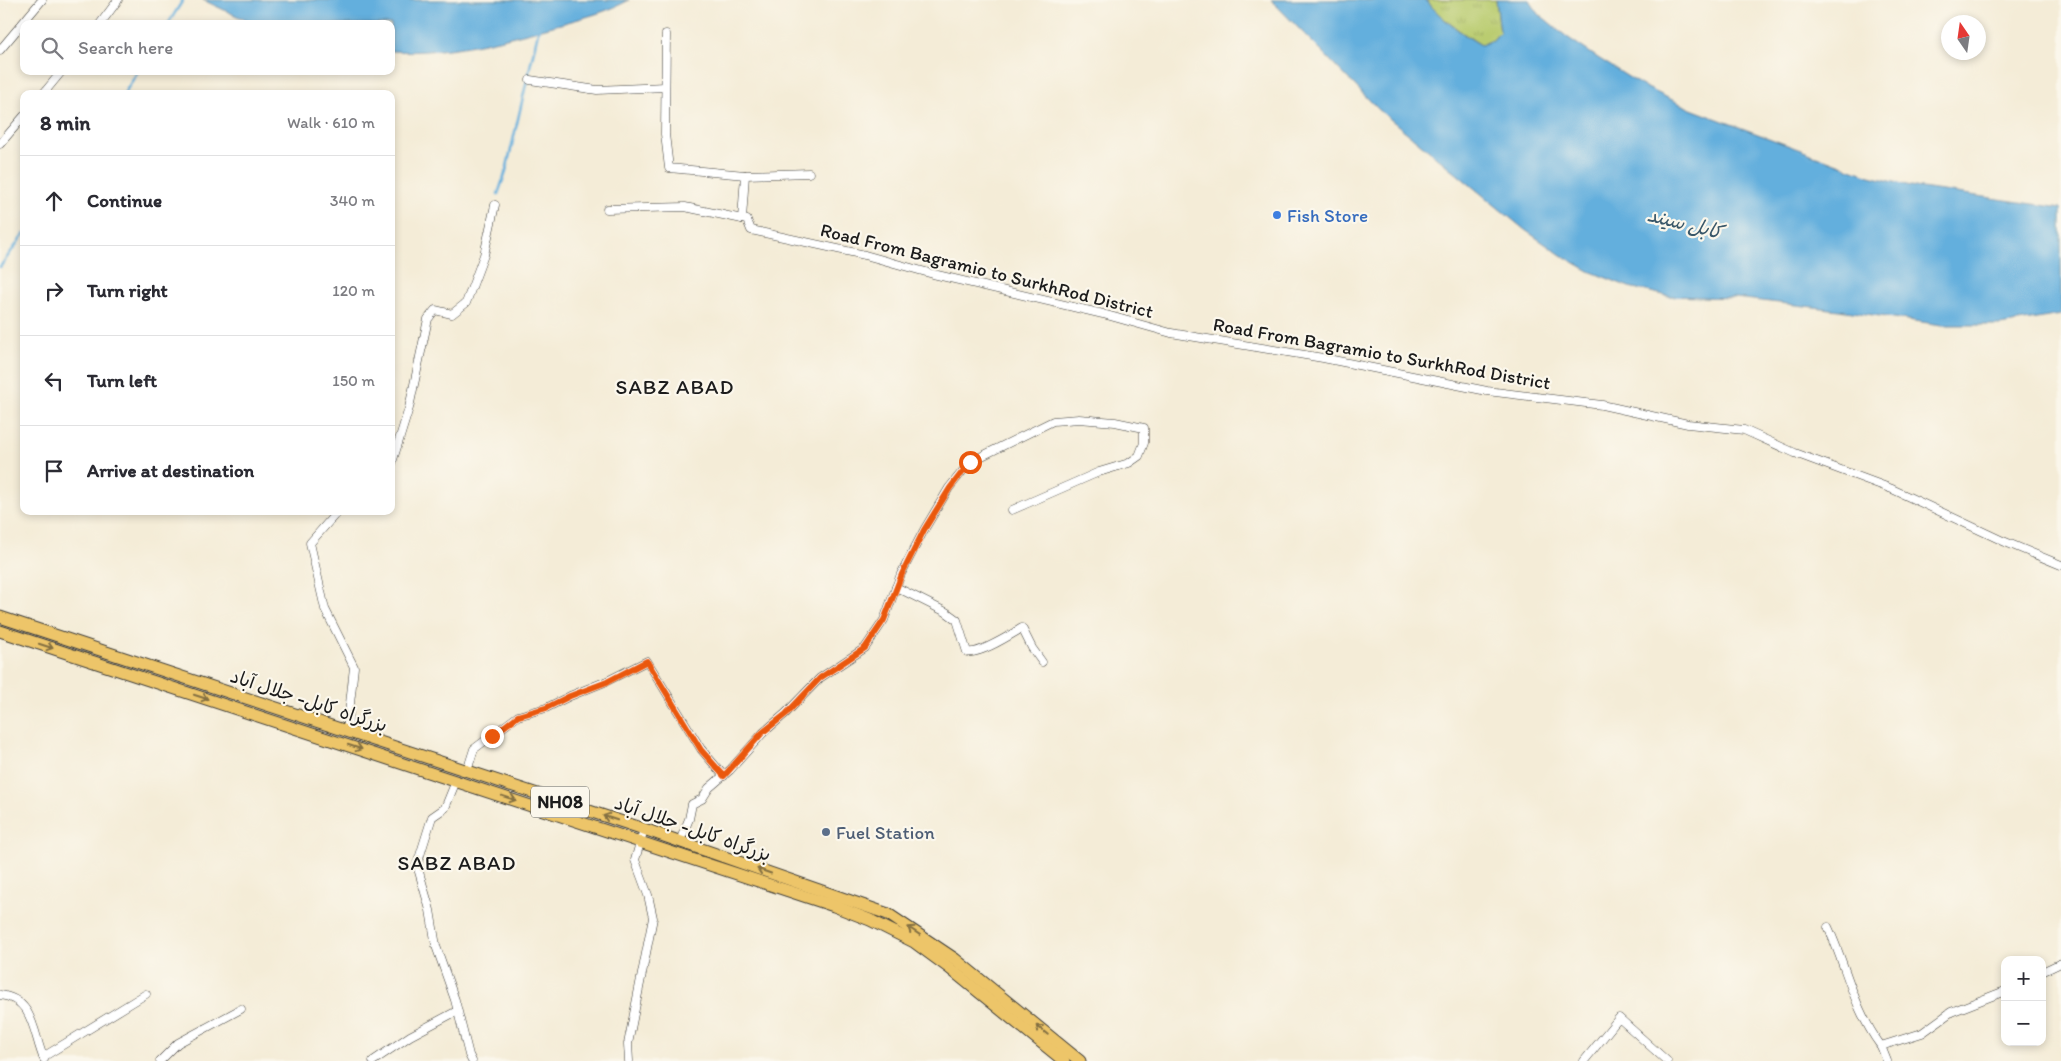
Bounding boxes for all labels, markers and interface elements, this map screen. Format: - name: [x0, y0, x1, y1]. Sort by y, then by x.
- north arrow: [1941, 15, 1986, 60]
- search box: [20, 20, 395, 75]
- icon: search: [38, 34, 66, 62]
- text: Search here: [78, 36, 173, 59]
- text: 8 min: [40, 110, 90, 135]
- text: Walk · 610 m: [287, 113, 375, 132]
- icon: ahead: [40, 187, 68, 215]
- text: Continue: [87, 189, 162, 212]
- text: 340 m: [330, 191, 375, 210]
- water label: کابل سيند: [1645, 202, 1728, 246]
- place label: Fish Store: [1287, 204, 1368, 227]
- marker: Fish Store: [1271, 209, 1283, 221]
- street label: Road From Bagramio to SurkhRod District: [818, 218, 1156, 323]
- icon: right: [40, 277, 68, 305]
- text: Turn right: [87, 279, 168, 302]
- text: 120 m: [332, 281, 375, 300]
- street label: Road From Bagramio to SurkhRod District: [1211, 312, 1552, 395]
- icon: left: [40, 367, 68, 395]
- text: Turn left: [87, 369, 157, 392]
- text: 150 m: [332, 371, 375, 390]
- district label: SABZ ABAD: [616, 374, 734, 399]
- route start: [959, 451, 982, 474]
- icon: arrive: [40, 457, 68, 485]
- text: Arrive at destination: [87, 459, 254, 482]
- one-way arrow: [38, 642, 54, 652]
- street label: بزرگراه کابل- جلال آباد: [227, 664, 390, 737]
- one-way arrow: [192, 693, 208, 702]
- route end: [481, 725, 504, 748]
- one-way arrow: [347, 743, 363, 753]
- road number: NH08: [531, 786, 589, 818]
- street label: بزرگراه کابل- جلال آباد: [612, 791, 774, 866]
- one-way arrow: [501, 794, 517, 804]
- one-way arrow: [603, 813, 618, 822]
- place label: Fuel Station: [836, 821, 935, 844]
- marker: Fuel Station: [820, 826, 832, 838]
- district label: SABZ ABAD: [398, 850, 516, 875]
- one-way arrow: [756, 865, 772, 875]
- one-way arrow: [907, 926, 921, 936]
- map controls: [2001, 956, 2046, 1046]
- button: +: [2001, 956, 2046, 1001]
- button: −: [2001, 1001, 2046, 1046]
- one-way arrow: [1036, 1025, 1049, 1036]

